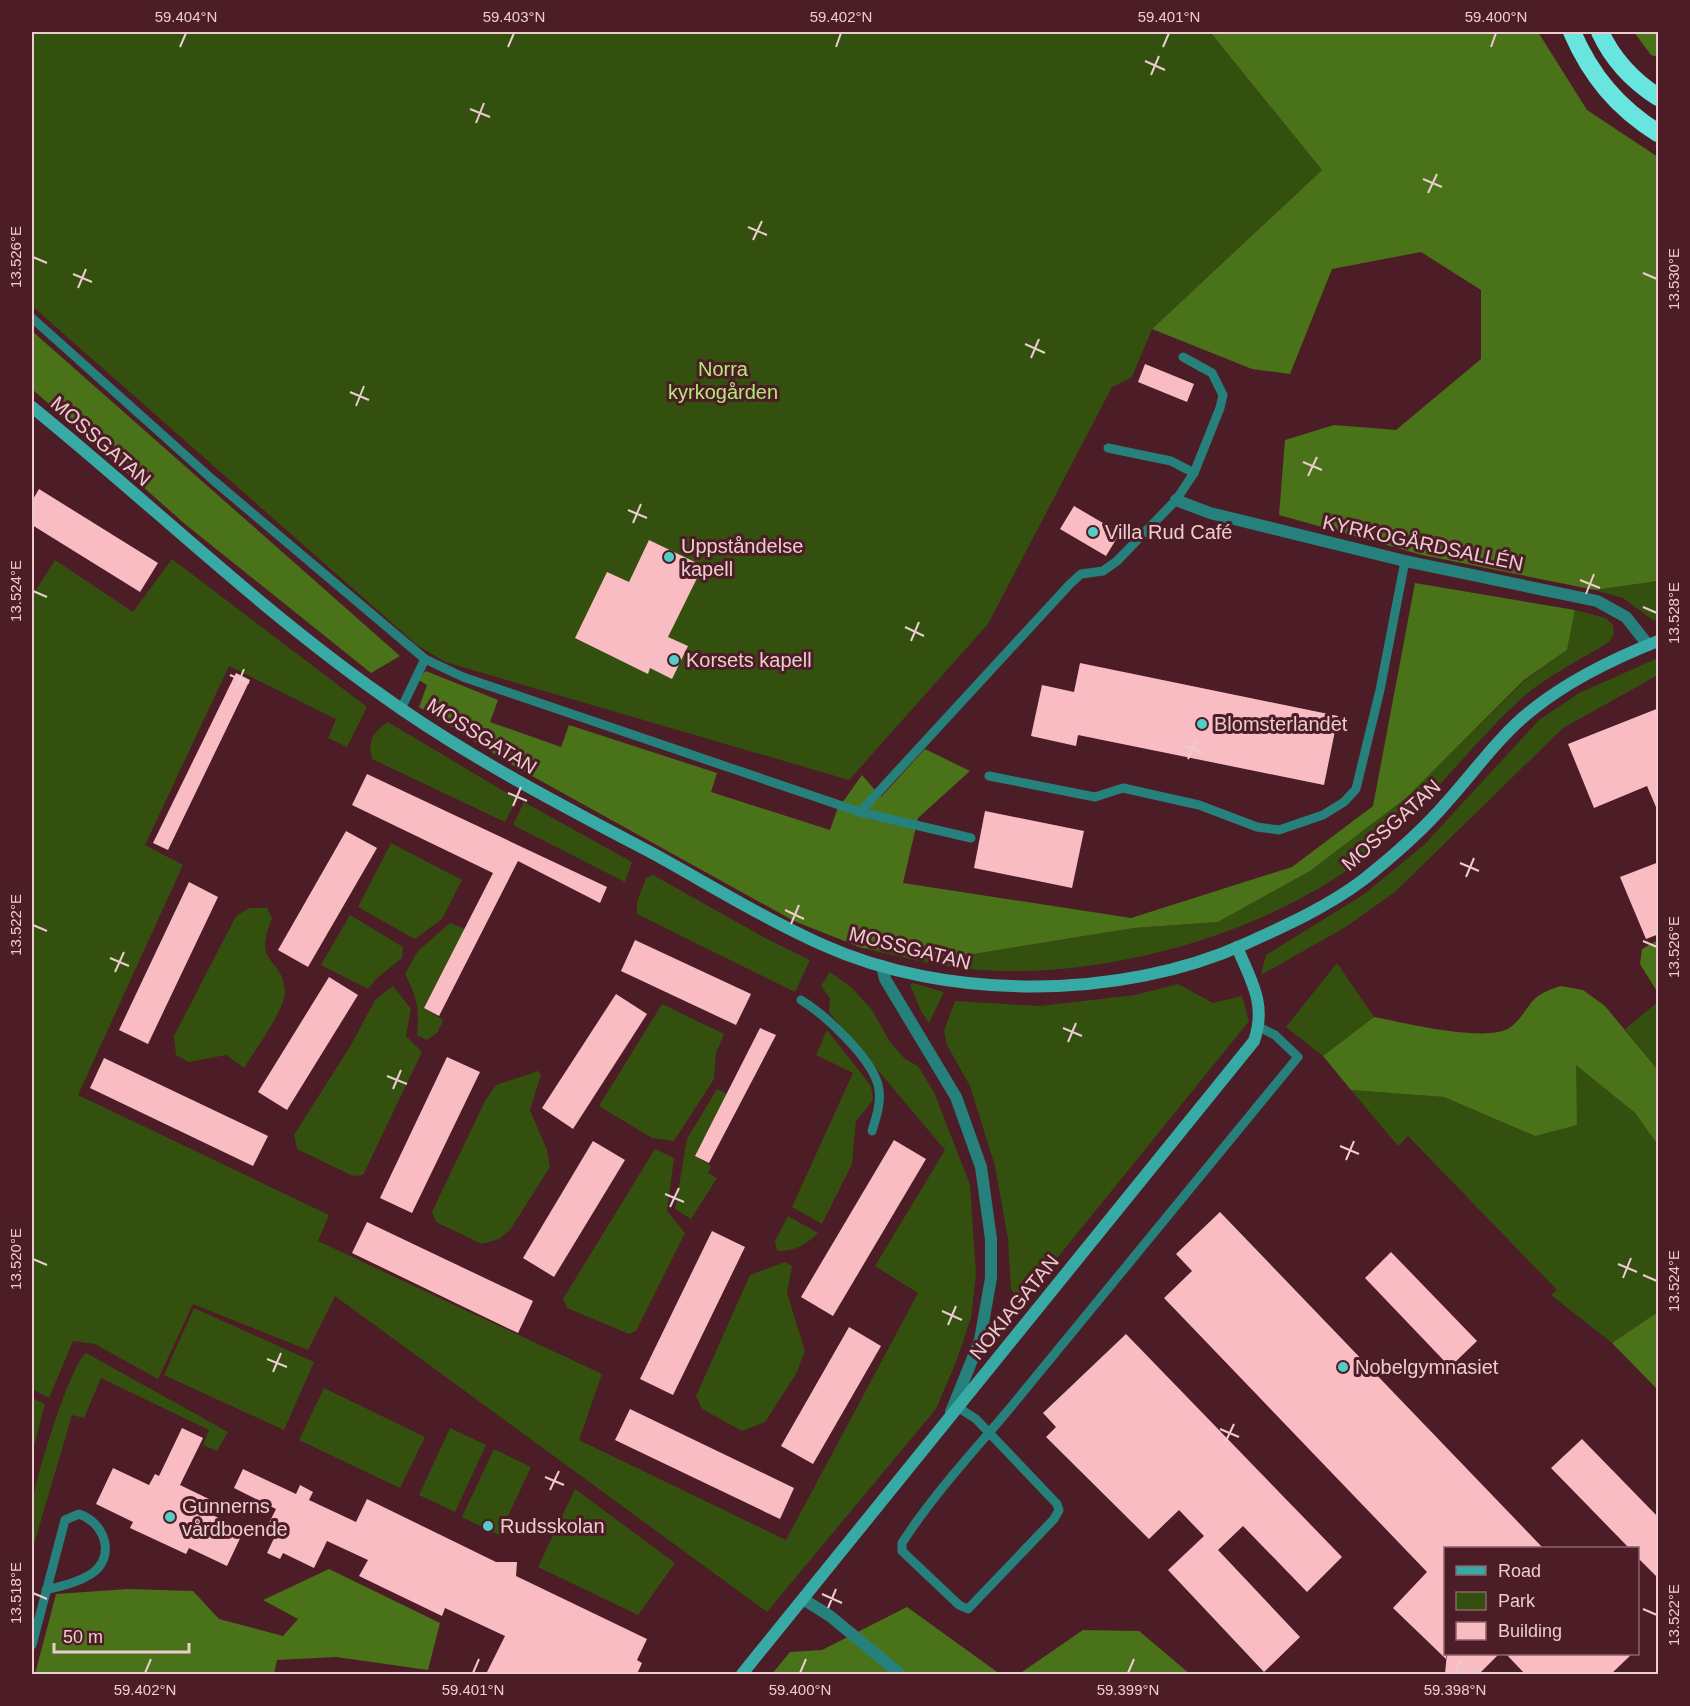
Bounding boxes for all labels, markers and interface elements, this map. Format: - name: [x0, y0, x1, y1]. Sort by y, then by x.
- text: 59.404°N: [155, 8, 217, 25]
- text: 59.403°N: [483, 8, 545, 25]
- text: 59.402°N: [810, 8, 872, 25]
- text: 59.401°N: [1138, 8, 1200, 25]
- text: 59.400°N: [1465, 8, 1527, 25]
- text: 13.526°E: [7, 226, 24, 288]
- text: 13.530°E: [1665, 248, 1682, 310]
- park label: Norra kyrkogården: [668, 358, 778, 403]
- street label: MOSSGATAN: [47, 392, 155, 490]
- street label: KYRKOGÅRDSALLÉN: [1321, 511, 1525, 575]
- place label: Villa Rud Café: [1105, 521, 1232, 543]
- marker: Villa Rud Café: [1086, 525, 1100, 539]
- place label: Uppståndelse kapell: [681, 535, 803, 580]
- marker: Uppståndelse kapell: [662, 550, 676, 564]
- text: 13.524°E: [7, 560, 24, 622]
- text: 13.528°E: [1665, 582, 1682, 644]
- place label: Korsets kapell: [686, 649, 812, 671]
- marker: Korsets kapell: [667, 653, 681, 667]
- street label: MOSSGATAN: [423, 694, 541, 778]
- place label: Blomsterlandet: [1214, 713, 1348, 735]
- marker: Blomsterlandet: [1195, 717, 1209, 731]
- street label: MOSSGATAN: [1337, 775, 1445, 875]
- text: 13.522°E: [7, 894, 24, 956]
- text: 13.526°E: [1665, 916, 1682, 978]
- street label: MOSSGATAN: [847, 922, 973, 974]
- text: 13.520°E: [7, 1228, 24, 1290]
- street label: NOKIAGATAN: [965, 1250, 1063, 1364]
- text: 13.524°E: [1665, 1250, 1682, 1312]
- place label: Nobelgymnasiet: [1355, 1356, 1499, 1378]
- marker: Nobelgymnasiet: [1336, 1360, 1350, 1374]
- place label: Gunnerns vårdboende: [182, 1495, 288, 1540]
- marker: Gunnerns vårdboende: [163, 1510, 177, 1524]
- place label: Rudsskolan: [500, 1515, 605, 1537]
- marker: Rudsskolan: [481, 1519, 495, 1533]
- legend: [1444, 1547, 1639, 1655]
- text: Road: [1498, 1561, 1541, 1581]
- text: 13.518°E: [7, 1562, 24, 1624]
- text: 13.522°E: [1665, 1584, 1682, 1646]
- text: Park: [1498, 1591, 1536, 1611]
- scale bar: [54, 1616, 189, 1654]
- text: Building: [1498, 1621, 1562, 1641]
- text: 50 m: [63, 1627, 103, 1647]
- text: 59.402°N: [114, 1681, 176, 1698]
- text: 59.401°N: [442, 1681, 504, 1698]
- text: 59.400°N: [769, 1681, 831, 1698]
- text: 59.399°N: [1097, 1681, 1159, 1698]
- text: 59.398°N: [1424, 1681, 1486, 1698]

